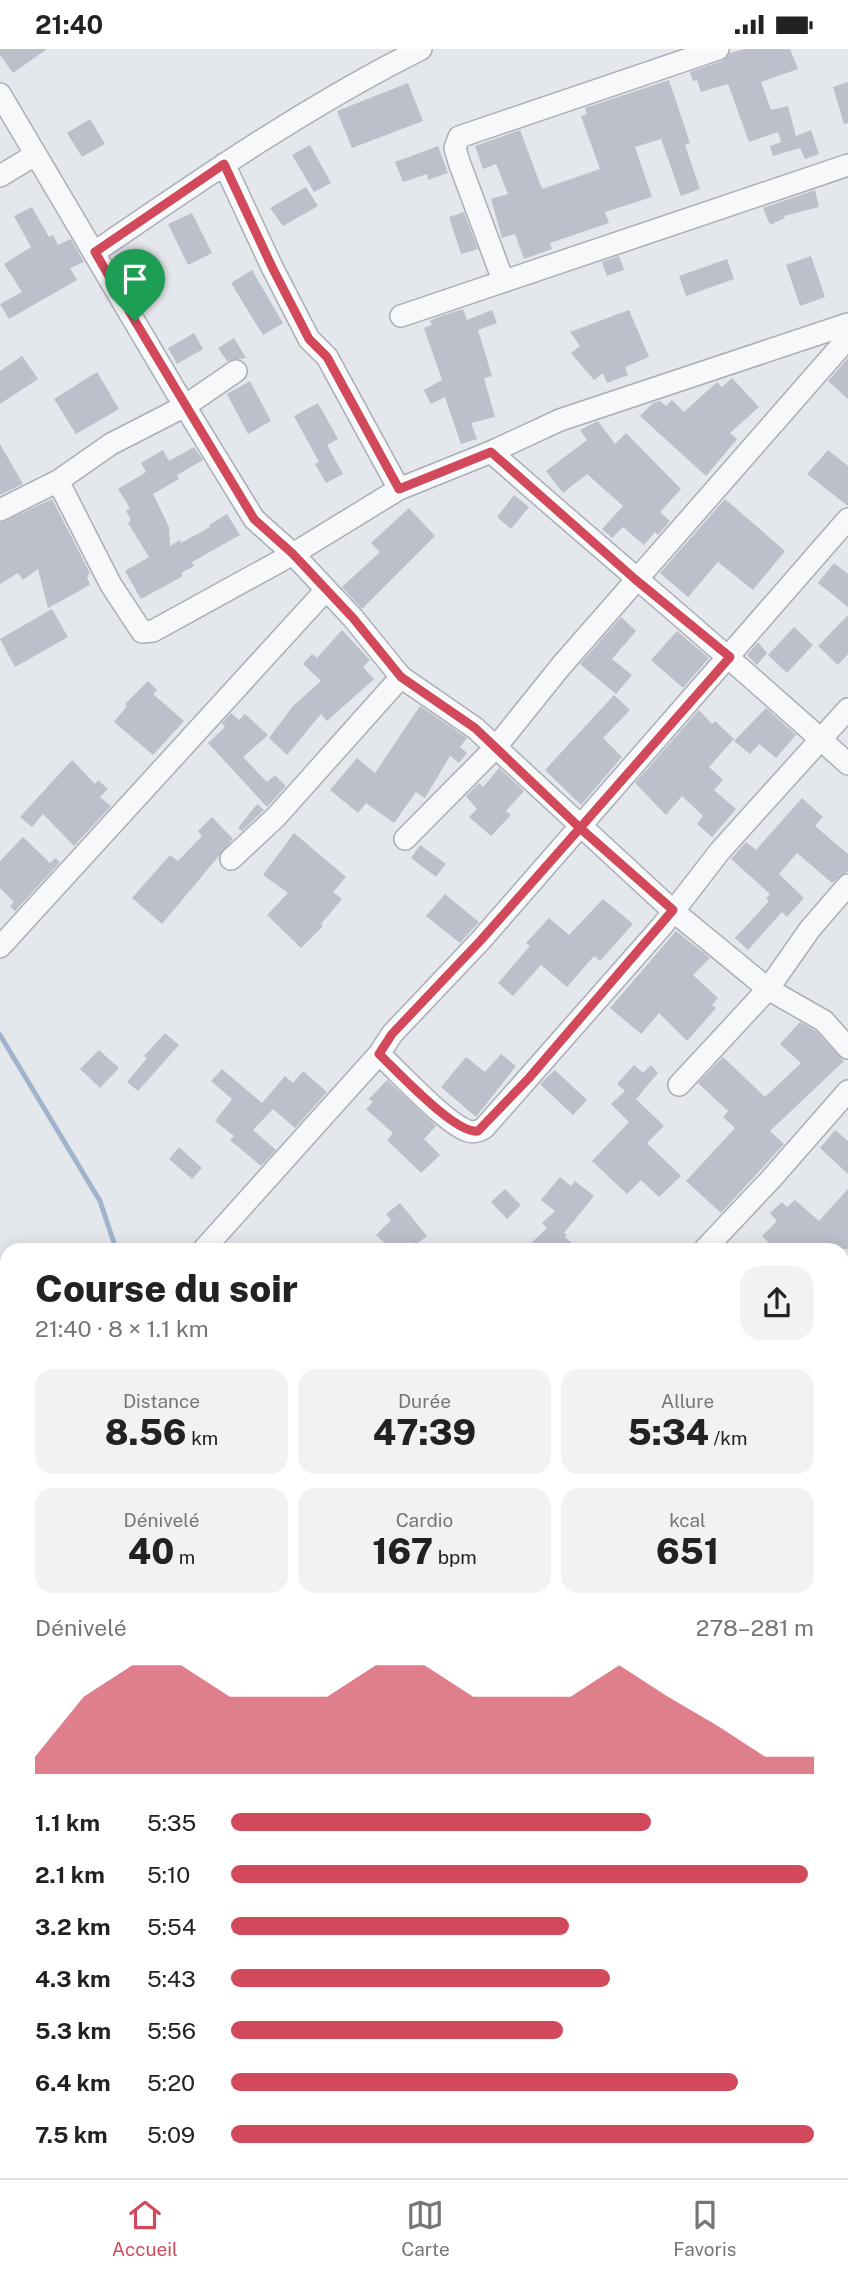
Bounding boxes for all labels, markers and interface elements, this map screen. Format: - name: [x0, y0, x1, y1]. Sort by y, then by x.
- text: 21:40: [35, 9, 103, 40]
- pin: [105, 249, 165, 321]
- icon: arrive: [116, 260, 154, 298]
- text: Course du soir: [35, 1266, 298, 1311]
- button: share: [740, 1266, 814, 1340]
- text: 21:40 · 8 × 1.1 km: [35, 1315, 209, 1342]
- text: Distance: [123, 1390, 200, 1412]
- text: Durée: [398, 1390, 451, 1412]
- text: Allure: [661, 1390, 714, 1412]
- text: 8.56: [105, 1412, 187, 1453]
- text: 47:39: [373, 1412, 476, 1453]
- text: 5:34: [628, 1412, 709, 1453]
- text: km: [187, 1427, 218, 1449]
- text: /km: [709, 1427, 747, 1449]
- text: Dénivelé: [124, 1509, 199, 1531]
- text: Cardio: [396, 1509, 453, 1531]
- text: kcal: [669, 1509, 706, 1531]
- text: 40: [128, 1531, 174, 1572]
- text: 167: [372, 1531, 433, 1572]
- text: 651: [656, 1531, 719, 1572]
- text: m: [174, 1546, 195, 1568]
- text: bpm: [433, 1546, 477, 1568]
- text: Dénivelé: [35, 1614, 127, 1641]
- text: 278–281 m: [696, 1614, 814, 1641]
- text: 1.1 km: [35, 1809, 100, 1836]
- text: 5:35: [147, 1809, 196, 1836]
- text: 2.1 km: [35, 1861, 105, 1888]
- text: 5:10: [147, 1861, 190, 1888]
- text: 3.2 km: [35, 1913, 111, 1940]
- text: 5:54: [147, 1913, 196, 1940]
- text: 4.3 km: [35, 1965, 111, 1992]
- text: 5:43: [147, 1965, 196, 1992]
- text: 5.3 km: [35, 2017, 111, 2044]
- text: 5:56: [147, 2017, 196, 2044]
- text: 6.4 km: [35, 2069, 111, 2096]
- text: 5:20: [147, 2069, 195, 2096]
- text: 7.5 km: [35, 2121, 108, 2148]
- text: 5:09: [147, 2121, 195, 2148]
- tab: Accueil: [112, 2196, 178, 2260]
- tab: Carte: [401, 2196, 450, 2260]
- tab: Favoris: [673, 2196, 736, 2260]

